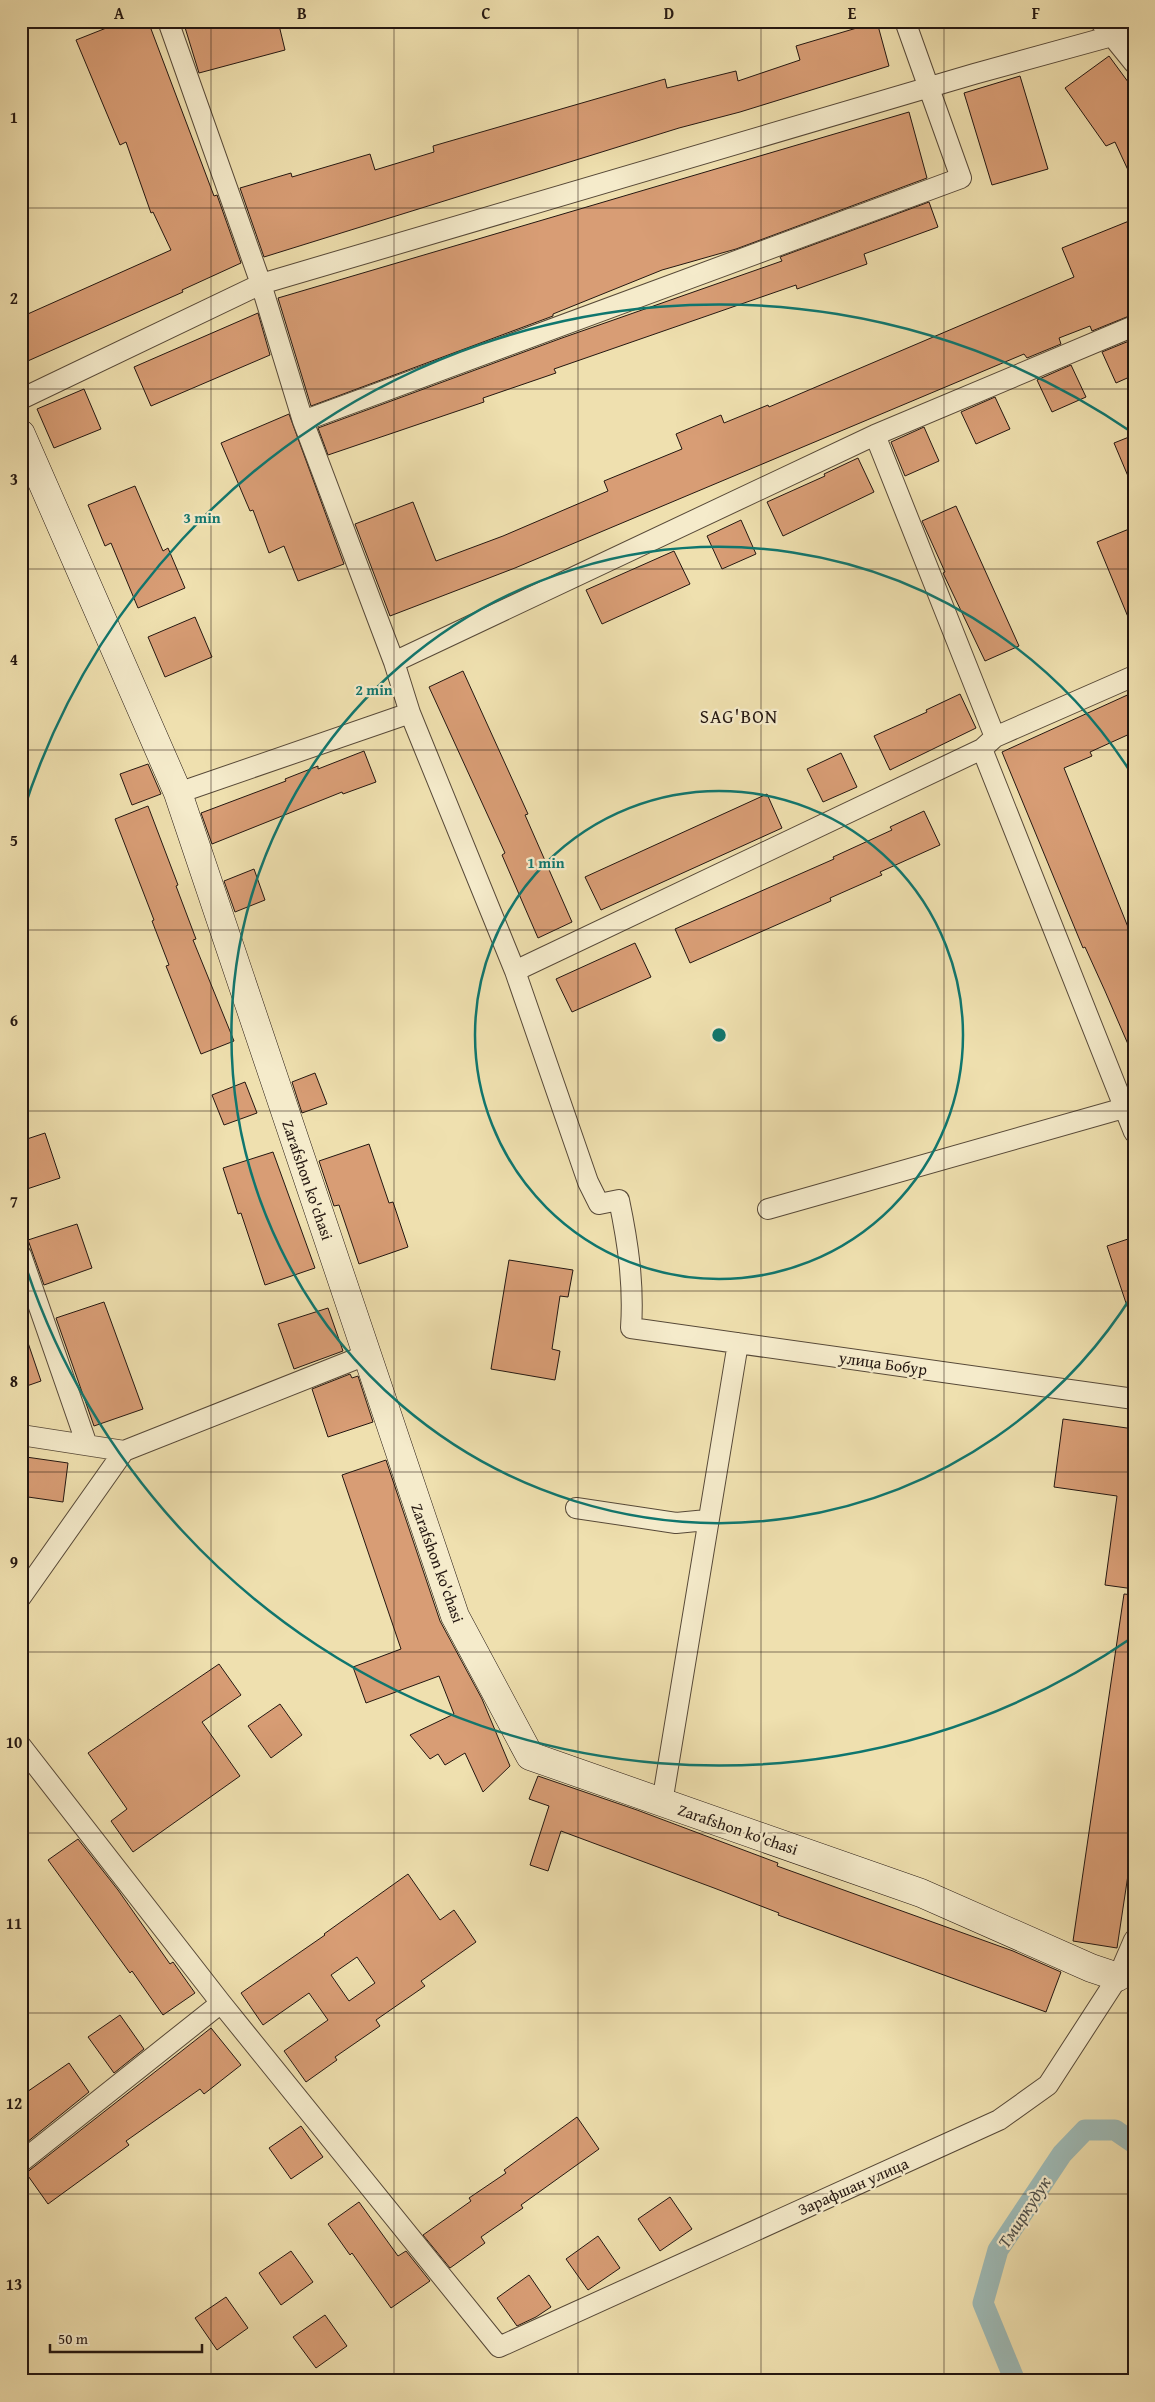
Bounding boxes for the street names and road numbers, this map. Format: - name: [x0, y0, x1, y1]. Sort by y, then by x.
- street label: Zarafshon ko'chasi: [276, 1117, 340, 1244]
- street label: улица Бобур: [836, 1345, 929, 1381]
- street label: Zarafshon ko'chasi: [405, 1500, 471, 1627]
- street label: Zarafshon ko'chasi: [675, 1797, 802, 1861]
- street label: Зарафшан улица: [794, 2151, 912, 2221]

